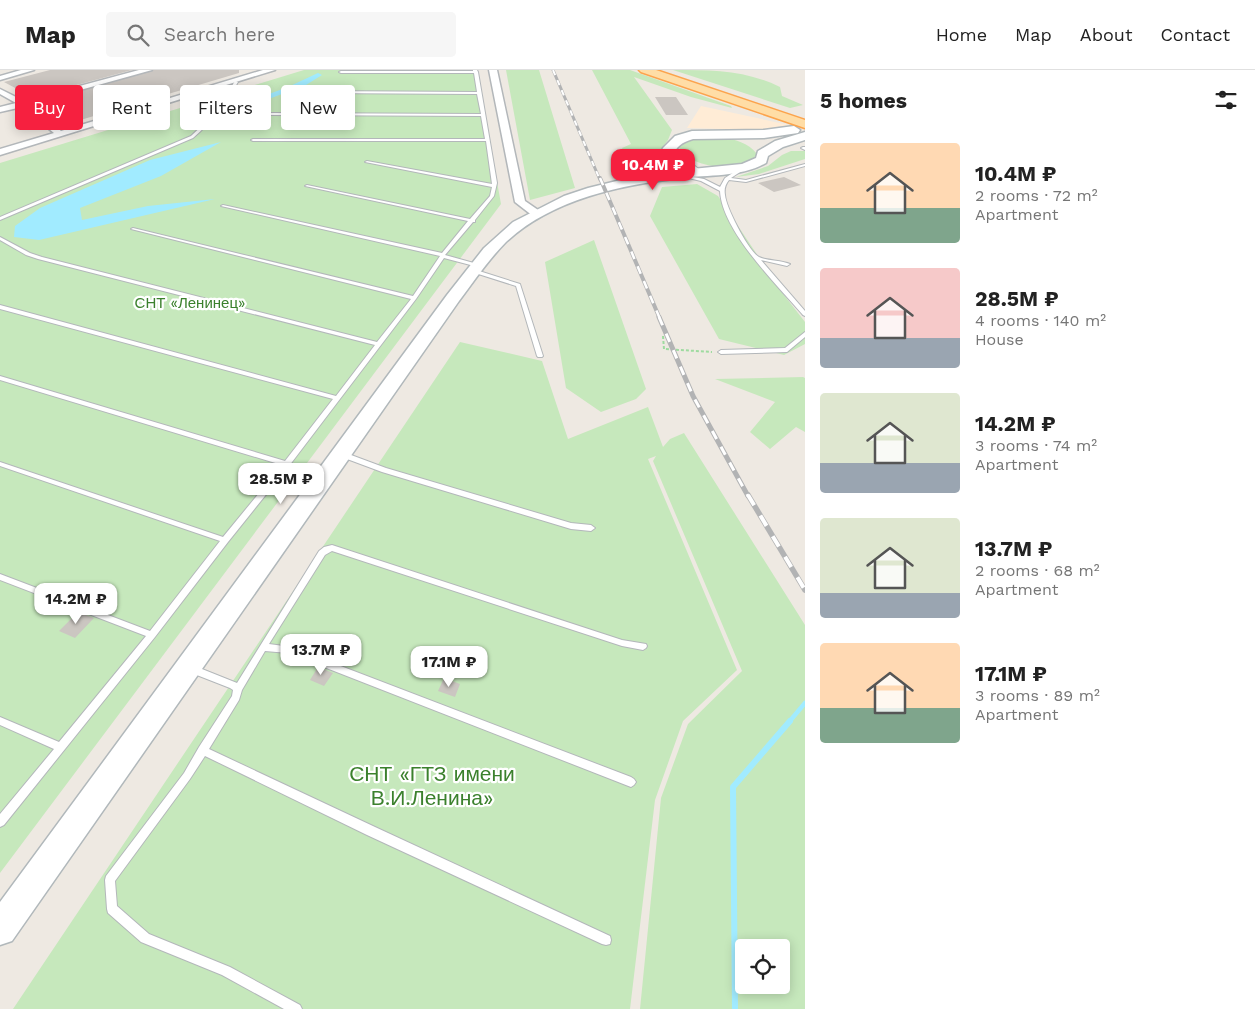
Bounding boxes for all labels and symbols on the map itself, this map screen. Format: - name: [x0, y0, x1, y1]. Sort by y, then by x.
- pin: 10.4M ₽: [607, 148, 699, 191]
- park label: СНТ «Ленинец»: [135, 294, 245, 312]
- pin: 28.5M ₽: [235, 462, 327, 505]
- pin: 14.2M ₽: [30, 582, 122, 625]
- pin: 13.7M ₽: [275, 634, 367, 676]
- pin: 17.1M ₽: [403, 646, 495, 688]
- park label: СНТ «ГТЗ имени В.И.Ленина»: [349, 761, 515, 810]

